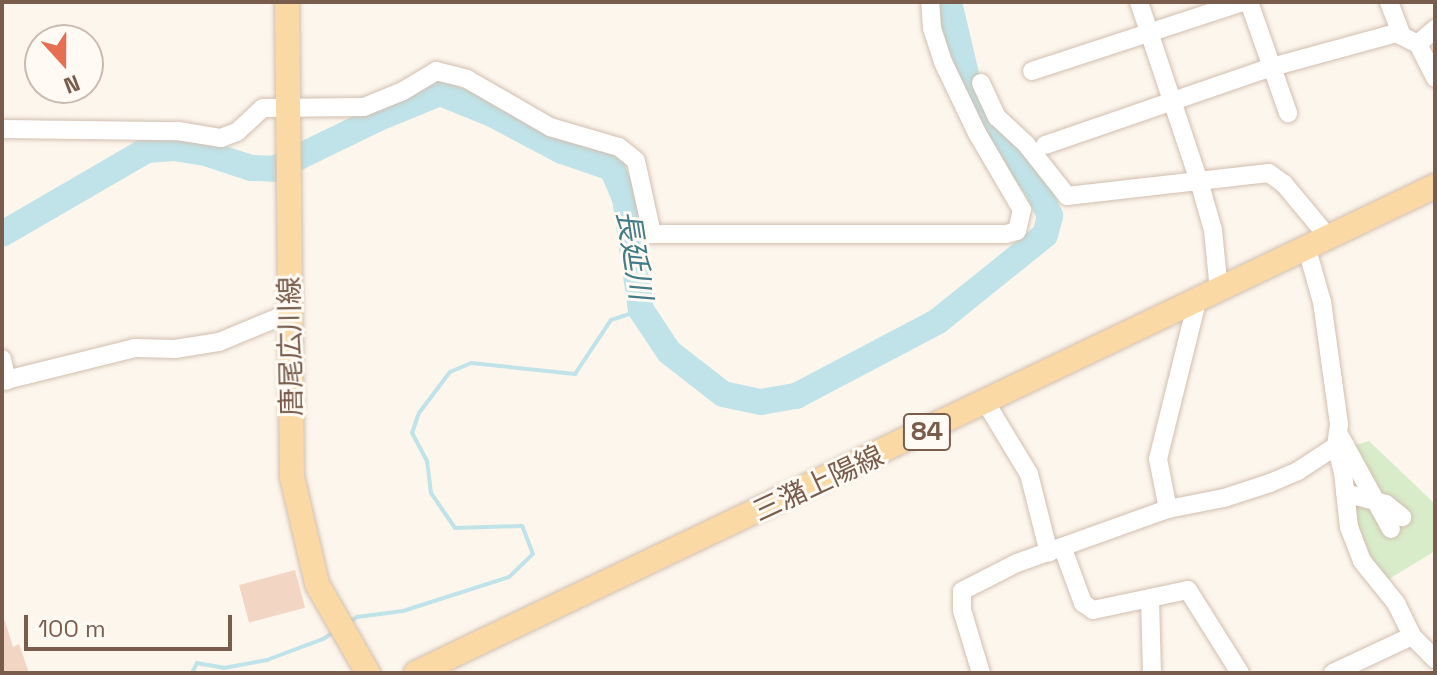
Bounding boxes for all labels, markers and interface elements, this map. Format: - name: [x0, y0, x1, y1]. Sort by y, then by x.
- north arrow: [24, 24, 104, 104]
- text: N: [60, 69, 84, 100]
- water label: 長延川: [609, 208, 659, 302]
- street label: 唐尾広川線: [272, 276, 308, 416]
- road number: 84: [901, 410, 953, 454]
- street label: 三潴上陽線: [747, 438, 889, 528]
- scale bar: [28, 599, 236, 649]
- text: 100 m: [38, 613, 106, 644]

